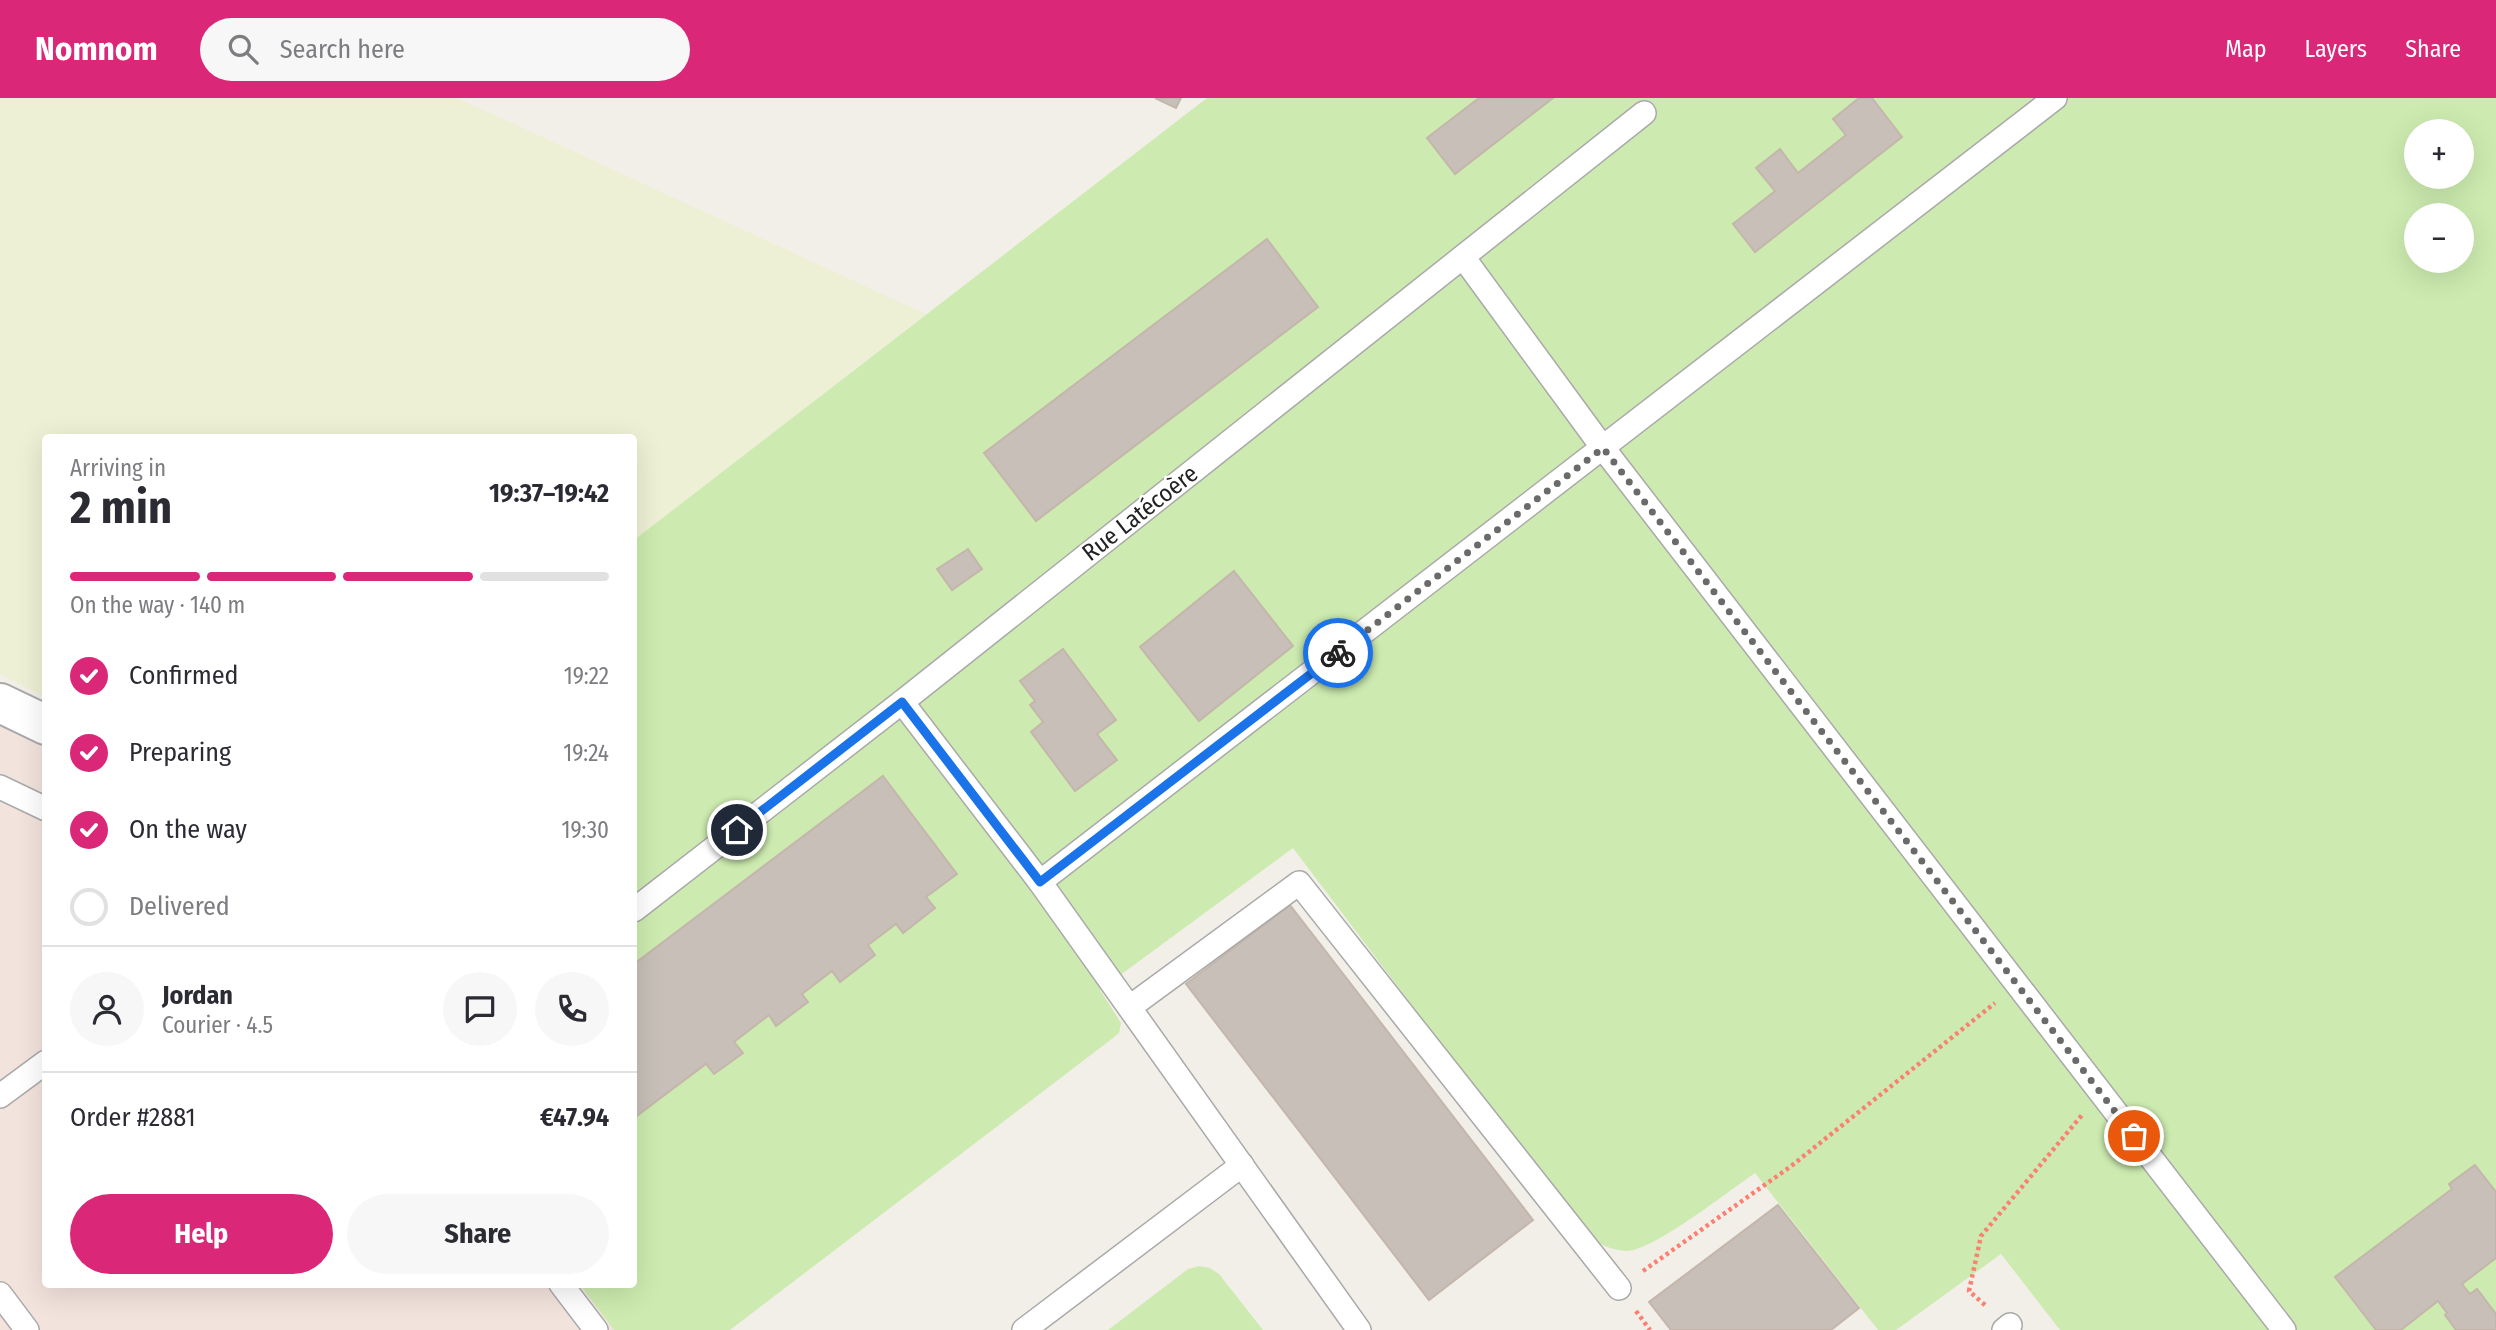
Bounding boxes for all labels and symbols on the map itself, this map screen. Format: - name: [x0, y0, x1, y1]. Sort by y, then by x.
- street label: Rue Latécoère: [1077, 459, 1203, 567]
- courier: [1303, 618, 1373, 688]
- pin: [707, 800, 767, 860]
- pin: [2104, 1106, 2164, 1166]

